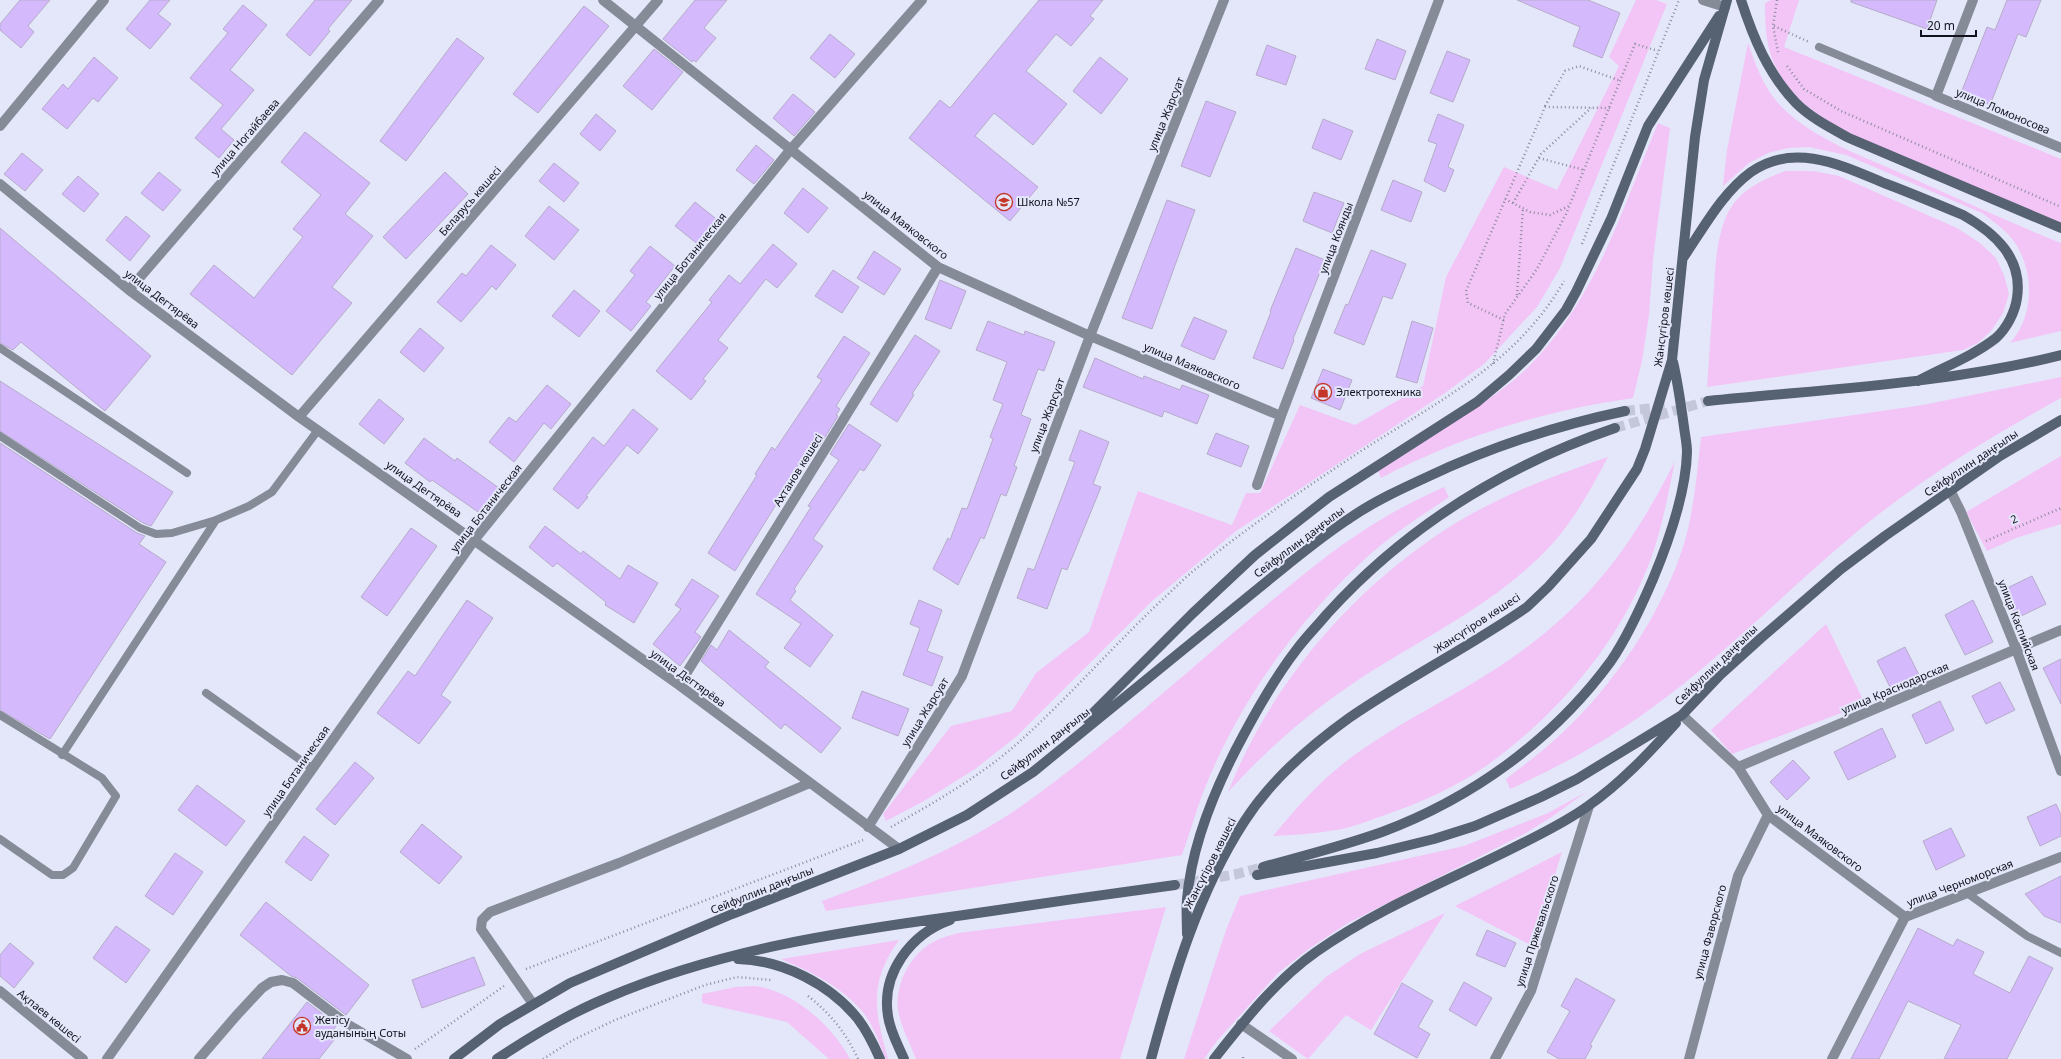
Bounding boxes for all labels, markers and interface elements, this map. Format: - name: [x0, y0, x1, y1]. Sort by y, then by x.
- scale bar: [1921, 12, 1976, 38]
- text: 20 m: [1927, 17, 1955, 34]
- street label: улица Жарсуат: [1144, 75, 1187, 153]
- street label: улица Ломоносова: [1954, 84, 2052, 137]
- street label: улица Ногайбаева: [207, 95, 282, 178]
- street label: Беларусь көшесі: [435, 163, 504, 239]
- street label: улица Маяковского: [861, 187, 952, 262]
- school or university icon: Школа №57: [994, 192, 1014, 212]
- place label: Школа №57: [1017, 194, 1080, 209]
- street label: улица Коянды: [1315, 200, 1356, 276]
- street label: улица Ботаническая: [650, 209, 729, 302]
- street label: улица Дегтярёва: [122, 266, 203, 332]
- street label: Жансүгіров көшесі: [1650, 266, 1677, 368]
- street label: улица Маяковского: [1142, 338, 1243, 393]
- street label: улица Жарсуат: [1025, 375, 1068, 454]
- shop icon: Электротехника: [1313, 382, 1333, 402]
- place label: Электротехника: [1336, 384, 1421, 399]
- street label: Сейфуллин даңғылы: [1921, 426, 2021, 500]
- street label: Ахтанов көшесі: [769, 431, 826, 509]
- street label: улица Дегтярёва: [383, 457, 465, 520]
- street label: улица Ботаническая: [446, 460, 525, 555]
- street label: Сейфуллин даңғылы: [1250, 502, 1347, 581]
- street label: 2: [2008, 510, 2020, 527]
- street label: улица Каспийская: [1995, 577, 2044, 672]
- street label: Жансүгіров көшесі: [1431, 589, 1523, 656]
- street label: Сейфуллин даңғылы: [1671, 621, 1760, 708]
- street label: улица Дегтярёва: [648, 645, 729, 710]
- street label: улица Краснодарская: [1839, 658, 1951, 717]
- street label: улица Жарсуат: [897, 674, 952, 749]
- street label: Сейфуллин даңғылы: [997, 704, 1093, 783]
- street label: улица Ботаническая: [258, 722, 333, 819]
- street label: улица Маяковского: [1774, 800, 1866, 875]
- street label: Жансүгіров көшесі: [1180, 815, 1239, 911]
- street label: улица Черноморская: [1905, 855, 2015, 910]
- street label: Сейфуллин даңғылы: [708, 862, 816, 917]
- street label: улица Пржевальского: [1511, 873, 1562, 988]
- street label: улица Фаворского: [1690, 883, 1729, 981]
- street label: Ақпаев көшесі: [14, 985, 84, 1046]
- place label: Жетісу ауданының Соты: [315, 1012, 406, 1040]
- public building icon: Жетісу ауданының Соты: [292, 1016, 312, 1036]

